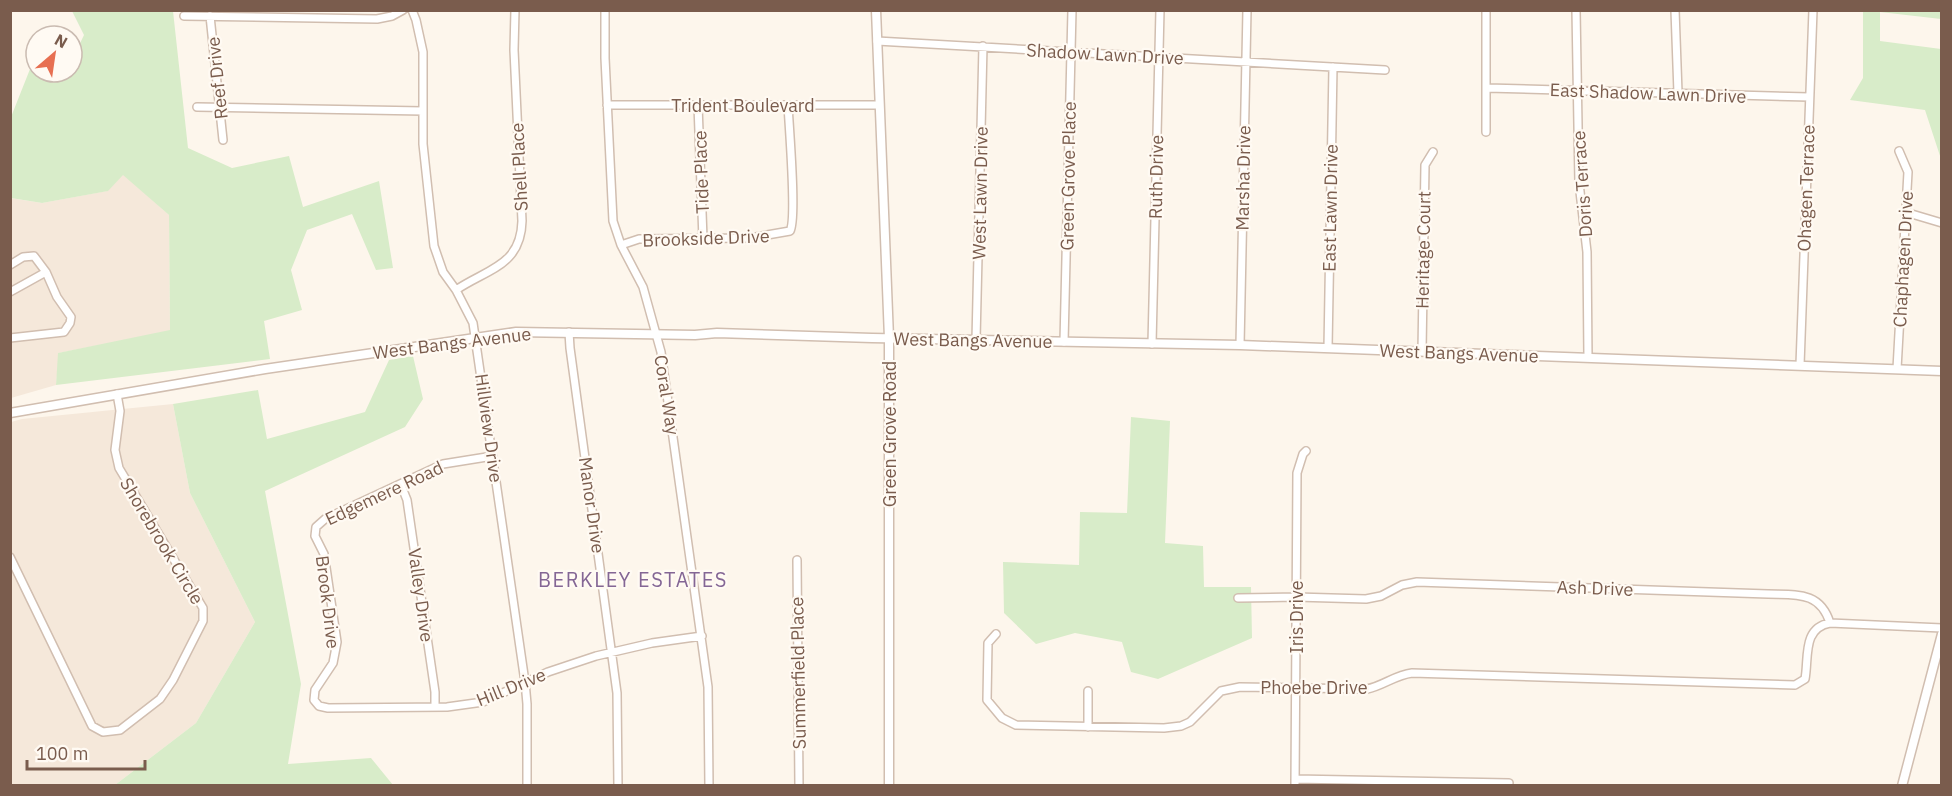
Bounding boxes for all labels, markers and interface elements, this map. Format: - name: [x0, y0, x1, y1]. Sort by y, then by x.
- north arrow: [24, 24, 84, 84]
- text: N: [51, 29, 71, 52]
- street label: Reef Drive: [201, 35, 233, 120]
- street label: Shadow Lawn Drive: [1026, 38, 1184, 70]
- street label: East Shadow Lawn Drive: [1549, 78, 1747, 108]
- street label: Trident Boulevard: [671, 94, 815, 117]
- street label: Green Grove Place: [1055, 101, 1081, 251]
- street label: Shell Place: [505, 122, 533, 212]
- street label: Ohagen Terrace: [1792, 124, 1820, 252]
- street label: Marsha Drive: [1231, 125, 1255, 231]
- street label: West Lawn Drive: [967, 126, 993, 260]
- street label: Tide Place: [688, 130, 714, 214]
- street label: Doris Terrace: [1567, 130, 1597, 238]
- street label: Ruth Drive: [1144, 135, 1168, 219]
- street label: East Lawn Drive: [1317, 144, 1343, 272]
- street label: Chaphagen Drive: [1888, 190, 1918, 328]
- street label: Heritage Court: [1410, 191, 1436, 309]
- street label: Brookside Drive: [642, 224, 770, 252]
- street label: West Bangs Avenue: [372, 322, 532, 364]
- street label: West Bangs Avenue: [893, 327, 1053, 353]
- street label: West Bangs Avenue: [1379, 339, 1539, 367]
- street label: Coral Way: [649, 353, 685, 437]
- street label: Green Grove Road: [878, 361, 901, 507]
- street label: Hillview Drive: [470, 372, 508, 484]
- street label: Manor Drive: [574, 455, 610, 555]
- street label: Edgemere Road: [321, 456, 447, 530]
- street label: Shorebrook Circle: [115, 473, 209, 609]
- street label: Valley Drive: [403, 547, 439, 644]
- street label: Brook Drive: [311, 554, 345, 650]
- district label: BERKLEY ESTATES: [538, 566, 728, 593]
- street label: Ash Drive: [1556, 575, 1634, 601]
- street label: Iris Drive: [1285, 580, 1308, 654]
- street label: Summerfield Place: [785, 596, 811, 749]
- street label: Hill Drive: [473, 663, 549, 711]
- street label: Phoebe Drive: [1260, 676, 1368, 699]
- scale bar: [27, 733, 146, 771]
- text: 100 m: [36, 742, 88, 765]

